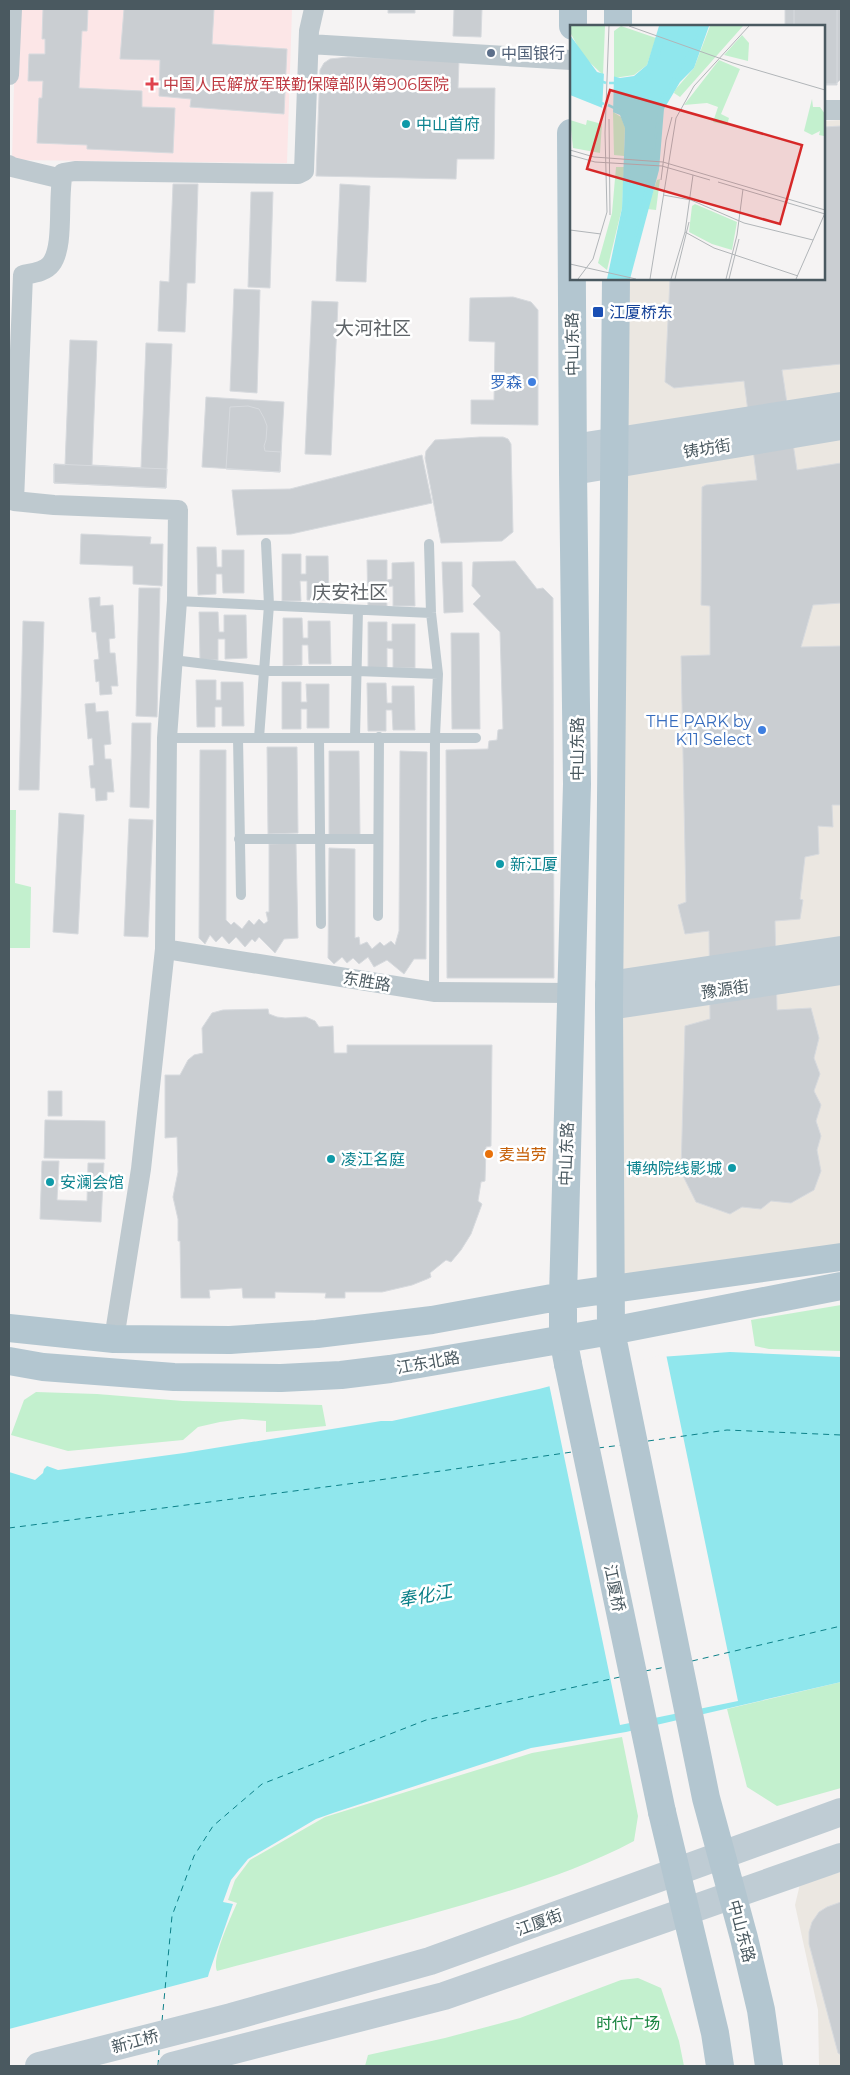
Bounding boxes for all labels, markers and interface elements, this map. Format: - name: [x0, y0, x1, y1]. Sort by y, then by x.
- inset map: [570, 25, 825, 280]
- place label: 中国银行: [501, 44, 565, 63]
- marker: 中国银行: [485, 47, 497, 59]
- place label: 中国人民解放军联勤保障部队第906医院: [163, 75, 449, 94]
- marker: 中国人民解放军联勤保障部队第906医院: [145, 77, 159, 91]
- place label: 中山首府: [416, 115, 480, 134]
- marker: 中山首府: [400, 118, 412, 130]
- place label: 江厦桥东: [609, 303, 673, 322]
- marker: 江厦桥东: [591, 305, 605, 319]
- street label: 中山东路: [562, 312, 583, 376]
- district label: 大河社区: [335, 317, 411, 340]
- place label: 罗森: [490, 373, 522, 392]
- marker: 罗森: [526, 376, 538, 388]
- street label: 铸坊街: [682, 435, 732, 462]
- district label: 庆安社区: [312, 581, 388, 604]
- place label: THE PARK by K11 Select: [646, 712, 753, 749]
- street label: 中山东路: [568, 717, 587, 781]
- marker: THE PARK by K11 Select: [756, 724, 768, 736]
- place label: 新江厦: [510, 855, 558, 874]
- marker: 新江厦: [494, 858, 506, 870]
- street label: 东胜路: [342, 968, 392, 995]
- street label: 豫源街: [700, 977, 750, 1002]
- street label: 中山东路: [556, 1122, 577, 1186]
- place label: 麦当劳: [499, 1145, 547, 1164]
- marker: 麦当劳: [483, 1148, 495, 1160]
- place label: 凌江名庭: [341, 1150, 405, 1169]
- marker: 凌江名庭: [325, 1153, 337, 1165]
- place label: 博纳院线影城: [626, 1159, 722, 1178]
- marker: 博纳院线影城: [726, 1162, 738, 1174]
- place label: 安澜会馆: [60, 1173, 124, 1192]
- marker: 安澜会馆: [44, 1176, 56, 1188]
- street label: 江东北路: [395, 1348, 461, 1377]
- street label: 江厦桥: [600, 1563, 629, 1614]
- water label: 奉化江: [397, 1580, 455, 1612]
- street label: 中山东路: [724, 1898, 759, 1965]
- street label: 江厦街: [513, 1905, 565, 1940]
- park label: 时代广场: [596, 2014, 660, 2033]
- street label: 新江桥: [109, 2026, 161, 2057]

